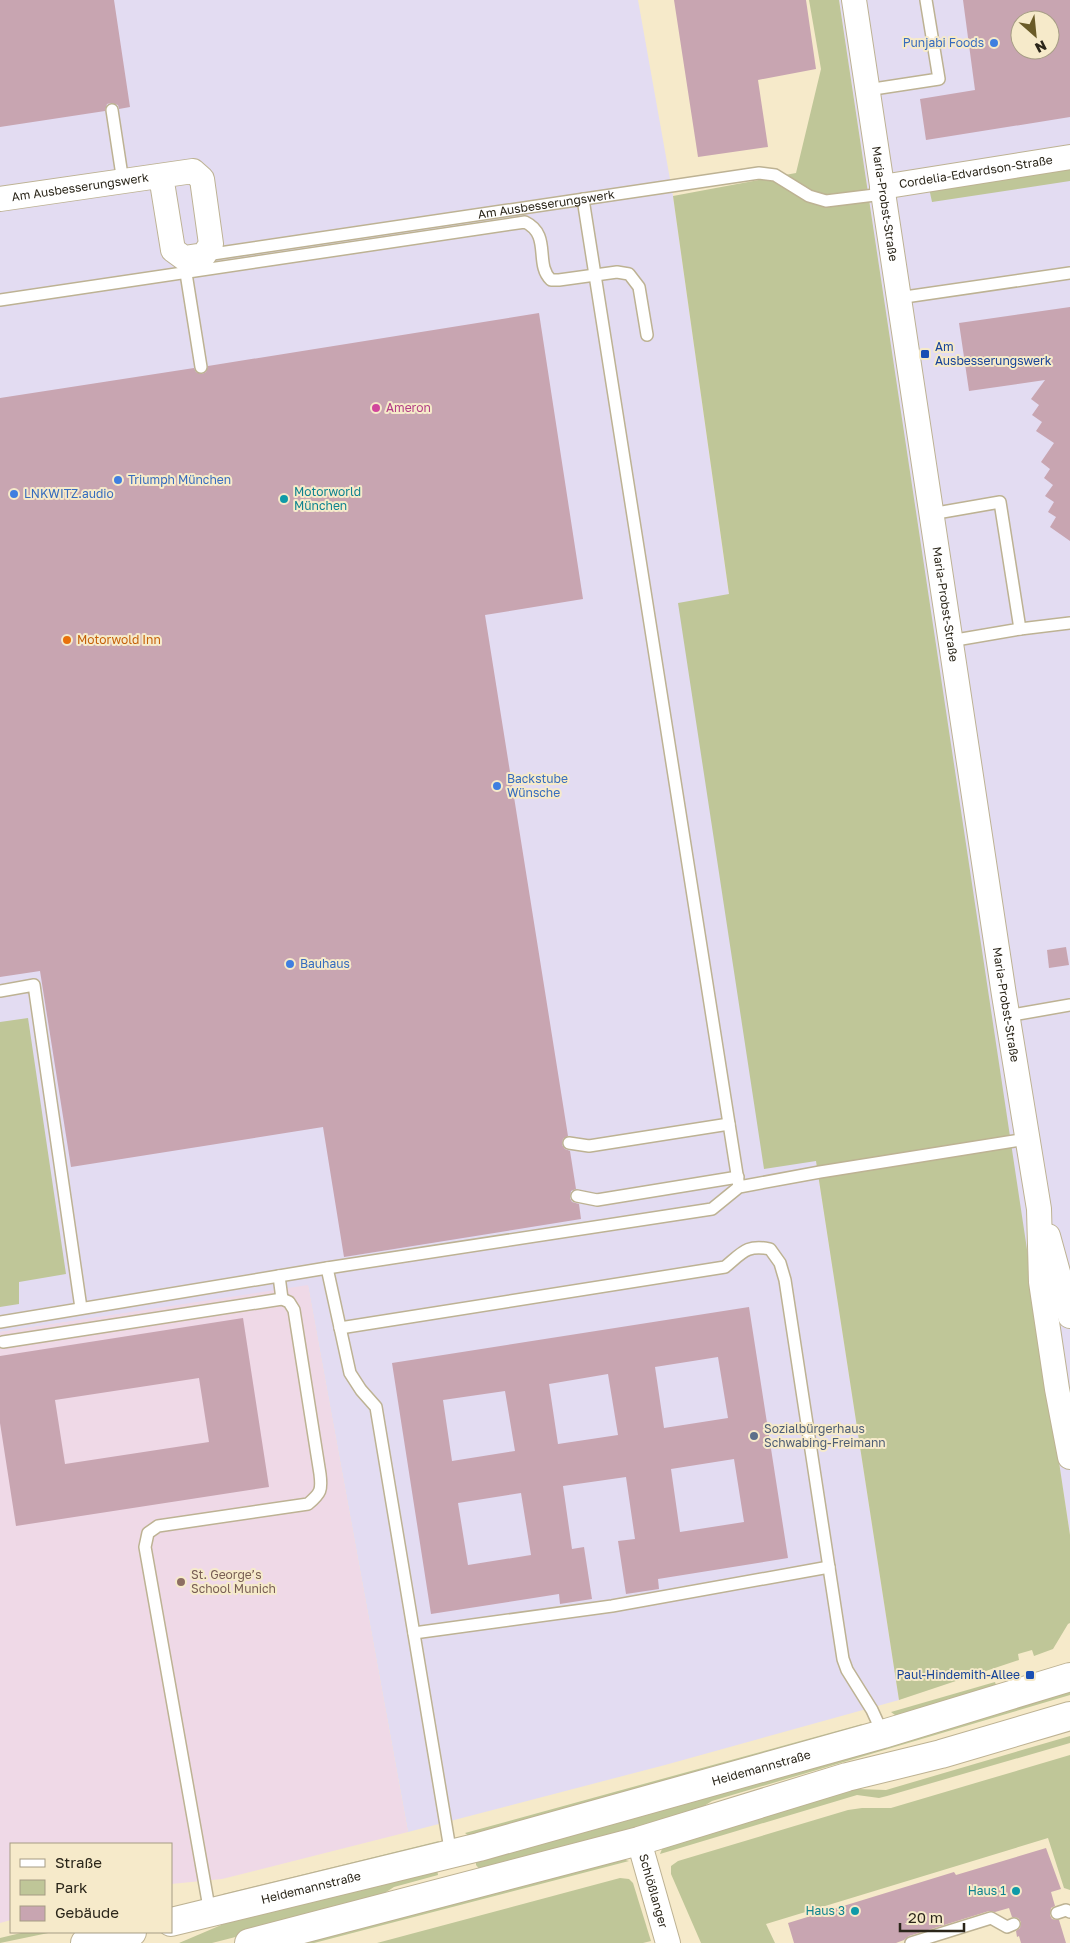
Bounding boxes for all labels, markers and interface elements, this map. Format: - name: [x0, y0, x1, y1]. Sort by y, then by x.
- north arrow: [1010, 10, 1060, 60]
- place label: Punjabi Foods: [903, 35, 984, 50]
- marker: Punjabi Foods: [988, 37, 1000, 49]
- text: N: [1033, 37, 1050, 57]
- street label: Maria-Probst-Straße: [869, 145, 901, 262]
- street label: Cordelia-Edvardson-Straße: [898, 152, 1054, 191]
- street label: Am Ausbesserungswerk: [11, 169, 150, 204]
- street label: Am Ausbesserungswerk: [477, 186, 616, 222]
- place label: Am Ausbesserungswerk: [935, 339, 1052, 368]
- marker: Am Ausbesserungswerk: [919, 348, 931, 360]
- place label: Ameron: [386, 400, 431, 415]
- marker: Ameron: [370, 402, 382, 414]
- place label: Triumph München: [128, 472, 231, 487]
- marker: Triumph München: [112, 474, 124, 486]
- place label: Motorworld München: [294, 484, 361, 513]
- place label: LNKWITZ.audio: [24, 486, 114, 501]
- marker: LNKWITZ.audio: [8, 488, 20, 500]
- marker: Motorworld München: [278, 493, 290, 505]
- street label: Maria-Probst-Straße: [929, 545, 962, 663]
- place label: Motorwold Inn: [77, 632, 161, 647]
- marker: Motorwold Inn: [61, 634, 73, 646]
- place label: Backstube Wünsche: [507, 771, 568, 800]
- marker: Backstube Wünsche: [491, 780, 503, 792]
- street label: Maria-Probst-Straße: [990, 946, 1023, 1063]
- place label: Bauhaus: [300, 956, 350, 971]
- marker: Bauhaus: [284, 958, 296, 970]
- place label: Sozialbürgerhaus Schwabing-Freimann: [764, 1421, 886, 1450]
- marker: Sozialbürgerhaus Schwabing-Freimann: [748, 1430, 760, 1442]
- place label: St. George’s School Munich: [191, 1567, 276, 1596]
- marker: St. George’s School Munich: [175, 1576, 187, 1588]
- place label: Paul-Hindemith-Allee: [896, 1667, 1020, 1682]
- marker: Paul-Hindemith-Allee: [1024, 1669, 1036, 1681]
- street label: Heidemannstraße: [710, 1747, 812, 1789]
- legend: [10, 1843, 172, 1933]
- street label: Schlößlanger: [636, 1852, 671, 1930]
- text: Straße: [55, 1853, 102, 1871]
- street label: Heidemannstraße: [259, 1868, 362, 1907]
- text: Park: [55, 1878, 88, 1896]
- place label: Haus 1: [968, 1883, 1006, 1898]
- marker: Haus 1: [1010, 1885, 1022, 1897]
- scale bar: [900, 1900, 964, 1932]
- text: Gebäude: [55, 1903, 119, 1921]
- place label: Haus 3: [805, 1903, 845, 1918]
- marker: Haus 3: [849, 1905, 861, 1917]
- text: 20 m: [908, 1908, 943, 1926]

